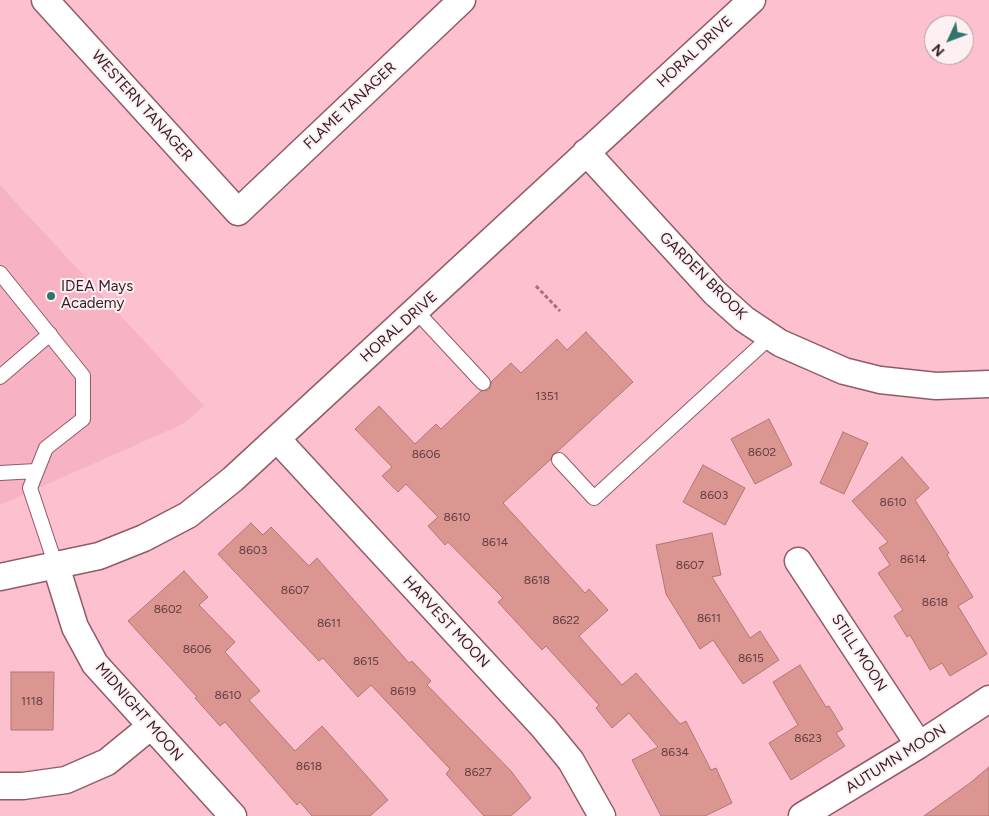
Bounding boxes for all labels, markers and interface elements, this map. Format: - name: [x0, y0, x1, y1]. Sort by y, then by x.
- street label: HORAL DRIVE: [653, 12, 737, 92]
- north arrow: [924, 15, 974, 65]
- text: N: [928, 40, 948, 60]
- street label: WESTERN TANAGER: [88, 47, 196, 165]
- street label: FLAME TANAGER: [300, 59, 400, 153]
- street label: GARDEN BROOK: [656, 229, 750, 323]
- place label: IDEA Mays Academy: [61, 278, 133, 313]
- street label: HORAL DRIVE: [357, 288, 441, 366]
- marker: IDEA Mays Academy: [45, 290, 57, 302]
- house number: 1351: [535, 389, 559, 403]
- house number: 8602: [748, 445, 776, 459]
- house number: 8606: [412, 447, 440, 461]
- house number: 8603: [700, 488, 728, 502]
- house number: 8610: [880, 495, 906, 509]
- house number: 8610: [444, 510, 470, 524]
- house number: 8614: [482, 535, 508, 549]
- house number: 8603: [239, 543, 267, 557]
- house number: 8614: [900, 552, 926, 566]
- house number: 8607: [676, 558, 704, 572]
- street label: HARVEST MOON: [399, 572, 493, 672]
- house number: 8618: [524, 573, 550, 587]
- house number: 8607: [281, 583, 309, 597]
- house number: 8618: [922, 595, 948, 609]
- house number: 8602: [154, 602, 182, 616]
- house number: 8611: [697, 611, 721, 625]
- street label: STILL MOON: [827, 611, 891, 695]
- house number: 8622: [552, 613, 580, 627]
- house number: 8611: [317, 616, 341, 630]
- house number: 8606: [183, 642, 211, 656]
- house number: 8615: [738, 651, 764, 665]
- house number: 8615: [353, 654, 379, 668]
- street label: MIDNIGHT MOON: [91, 659, 187, 765]
- house number: 8619: [390, 684, 416, 698]
- house number: 8610: [215, 688, 241, 702]
- house number: 1118: [21, 694, 43, 708]
- street label: AUTUMN MOON: [842, 721, 950, 797]
- house number: 8623: [794, 731, 822, 745]
- house number: 8634: [661, 745, 689, 759]
- house number: 8618: [296, 759, 322, 773]
- house number: 8627: [464, 765, 492, 779]

